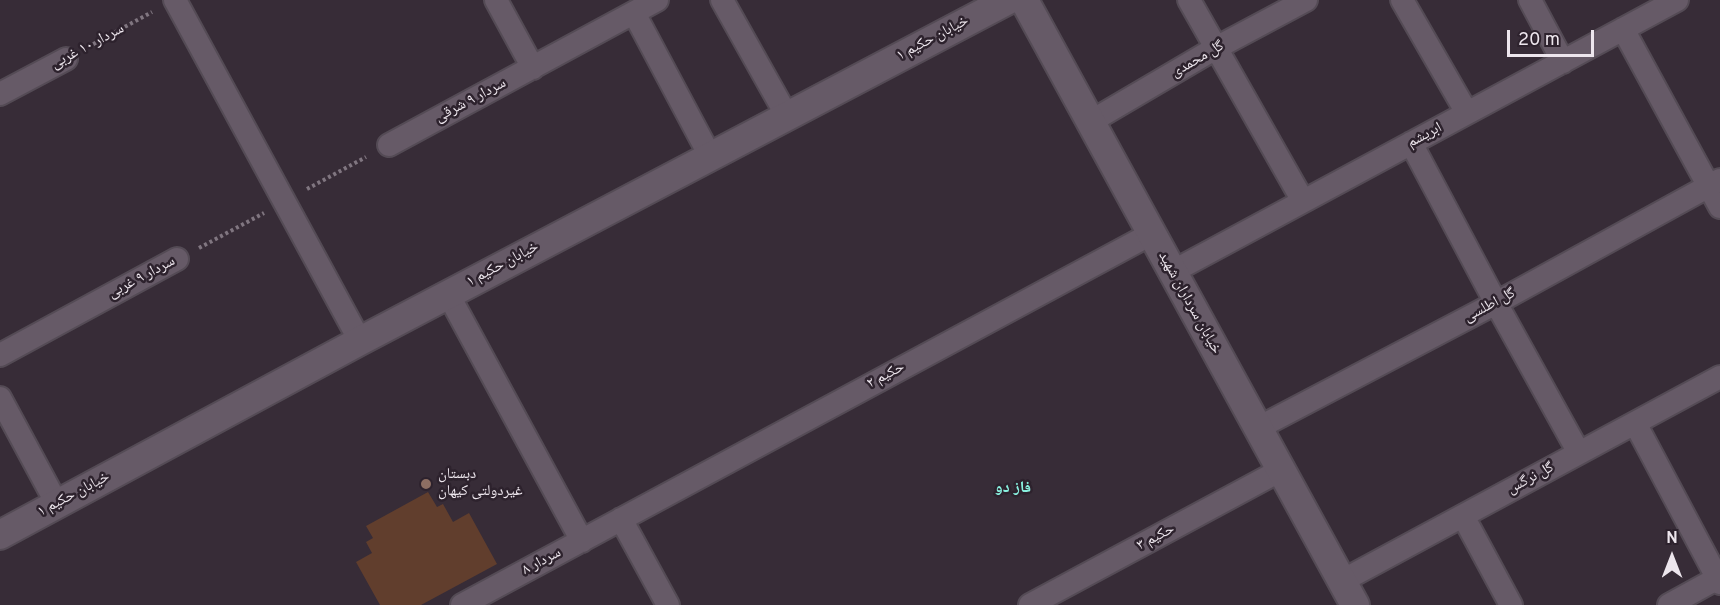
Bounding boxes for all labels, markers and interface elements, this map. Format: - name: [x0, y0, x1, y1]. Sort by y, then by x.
- street label: خیابان حکیم ۱: [894, 13, 972, 65]
- scale bar: [1510, 18, 1597, 56]
- street label: سردار ۱۰ غربی: [48, 20, 128, 74]
- text: 20 m: [1518, 29, 1560, 52]
- street label: گل محمدی: [1168, 38, 1228, 82]
- street label: سردار ۹ شرقی: [432, 75, 510, 127]
- street label: ابریشم: [1405, 119, 1445, 153]
- street label: خیابان حکیم ۱: [464, 239, 542, 291]
- street label: خیابان سرداران شهید: [1153, 249, 1225, 357]
- street label: سردار ۹ غربی: [105, 253, 179, 303]
- street label: گل اطلسی: [1461, 285, 1519, 327]
- street label: حکیم ۲: [864, 359, 908, 393]
- street label: گل نرگس: [1505, 459, 1557, 499]
- place label: دبستان غیردولتی کیهان: [438, 466, 523, 501]
- street label: خیابان حکیم ۱: [35, 469, 113, 521]
- marker: دبستان غیردولتی کیهان: [419, 477, 433, 491]
- district label: فاز دو: [995, 479, 1031, 499]
- street label: حکیم ۳: [1134, 521, 1178, 555]
- north arrow: [1642, 527, 1702, 587]
- text: N: [1666, 529, 1678, 549]
- street label: سردار ۸: [519, 544, 565, 580]

